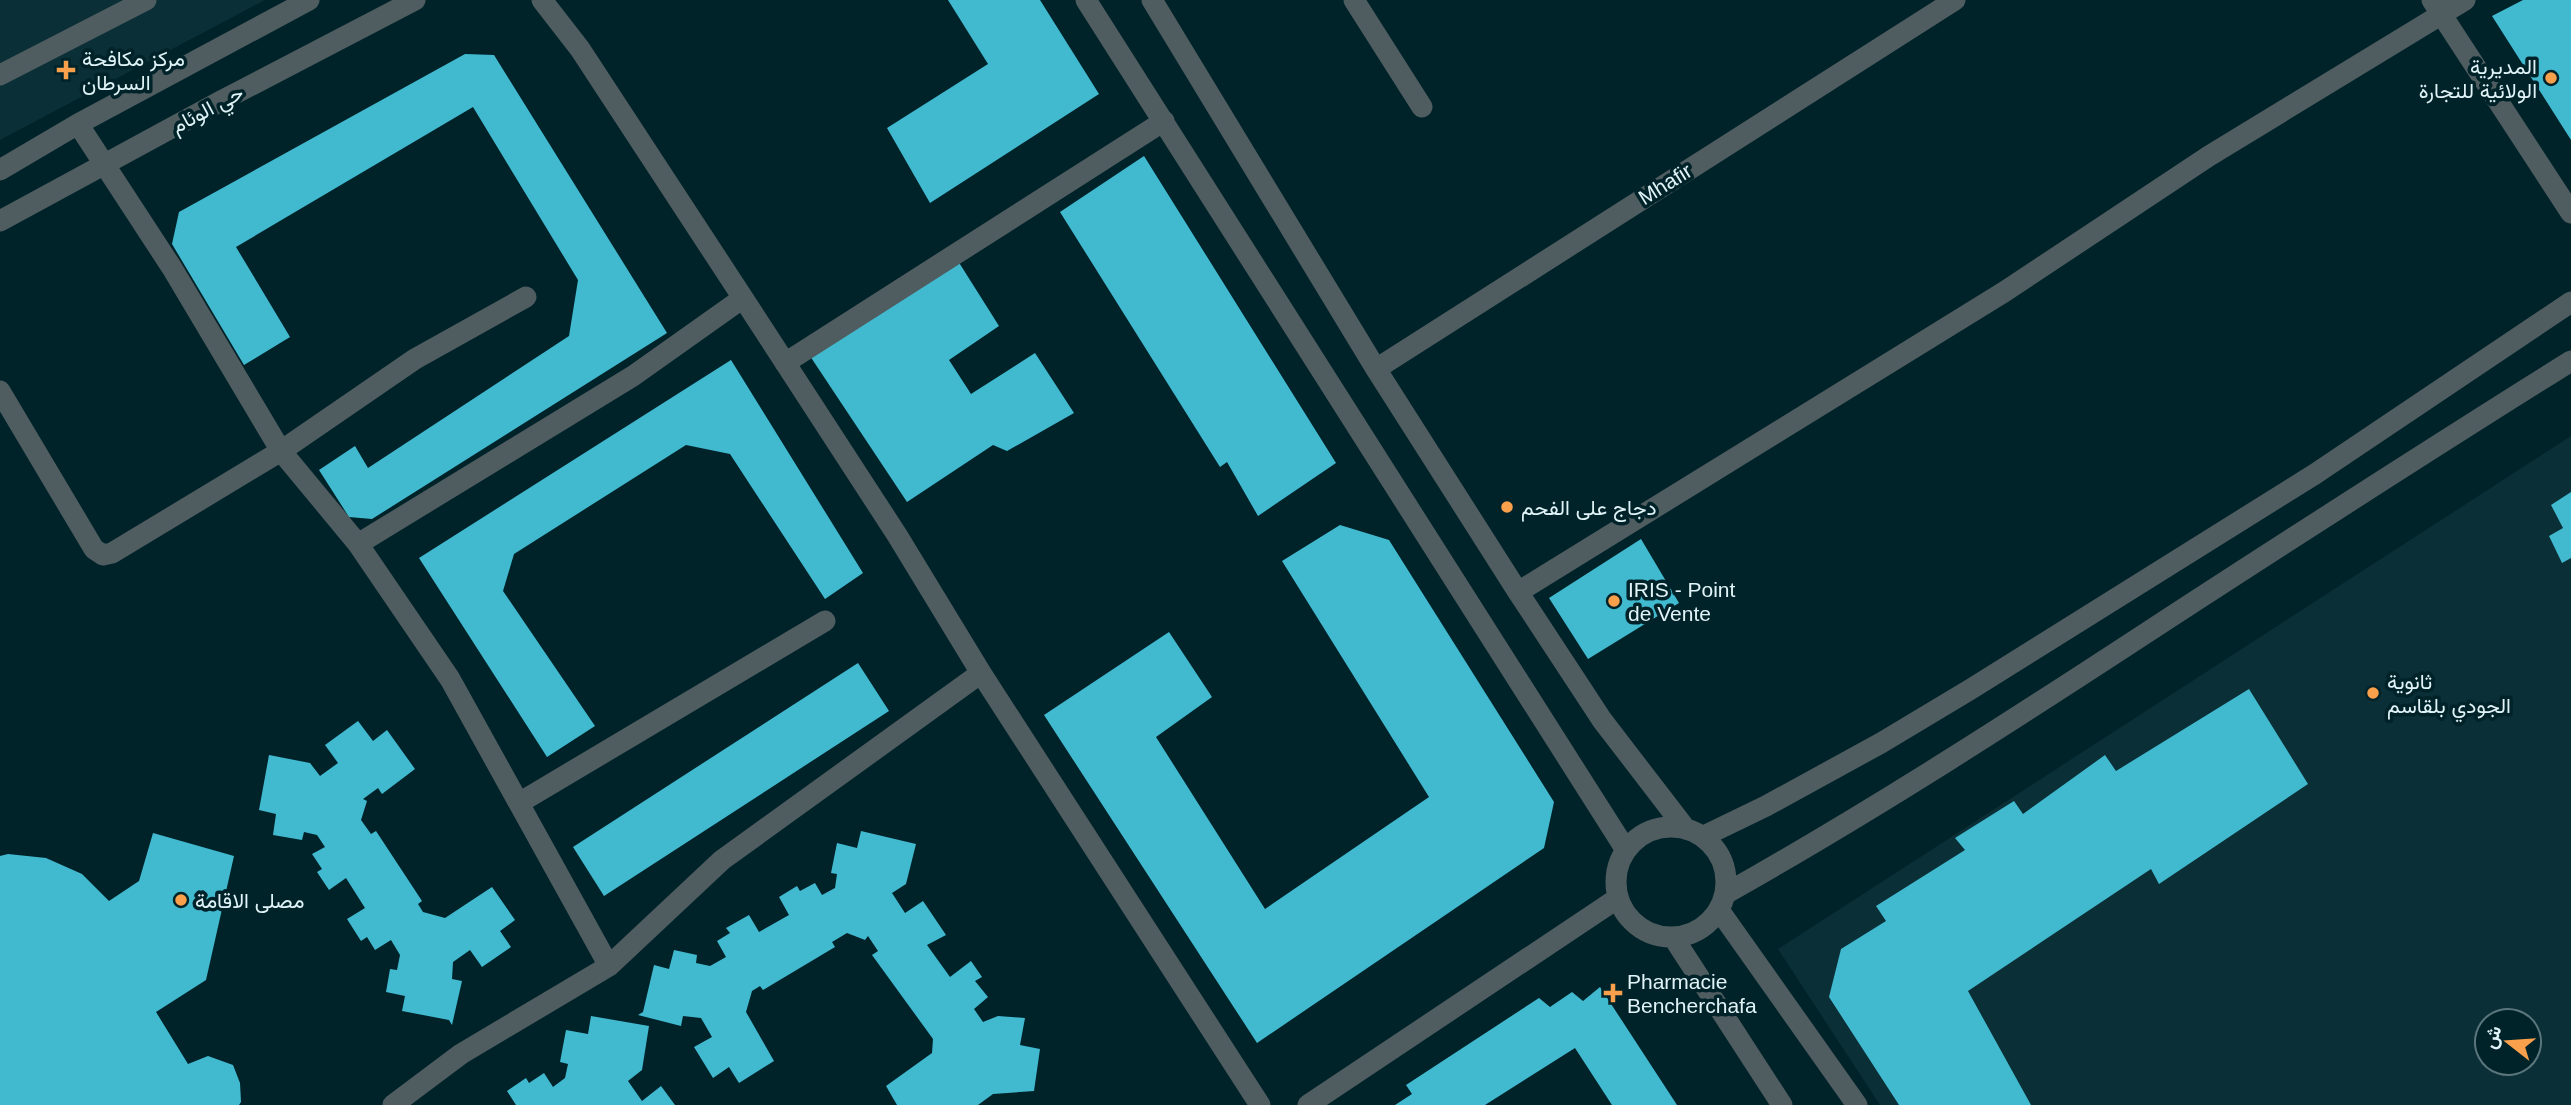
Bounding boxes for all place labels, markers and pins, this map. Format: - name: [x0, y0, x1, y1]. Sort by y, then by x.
- place label: مركز مكافحة السرطان: [82, 47, 185, 96]
- place label: المديرية الولائية للتجارة: [2419, 55, 2537, 104]
- marker: مركز مكافحة السرطان: [56, 60, 76, 80]
- marker: المديرية الولائية للتجارة: [2543, 70, 2559, 86]
- place label: دجاج على الفحم: [1521, 496, 1657, 522]
- marker: دجاج على الفحم: [1499, 499, 1515, 515]
- place label: IRIS - Point de Vente: [1628, 578, 1736, 625]
- marker: IRIS - Point de Vente: [1606, 593, 1622, 609]
- place label: ثانوية الجودي بلقاسم: [2387, 670, 2511, 723]
- marker: ثانوية الجودي بلقاسم: [2365, 685, 2381, 701]
- place label: مصلى الاقامة: [195, 889, 304, 913]
- marker: مصلى الاقامة: [173, 892, 189, 908]
- place label: Pharmacie Bencherchafa: [1627, 970, 1757, 1017]
- marker: Pharmacie Bencherchafa: [1605, 985, 1621, 1001]

